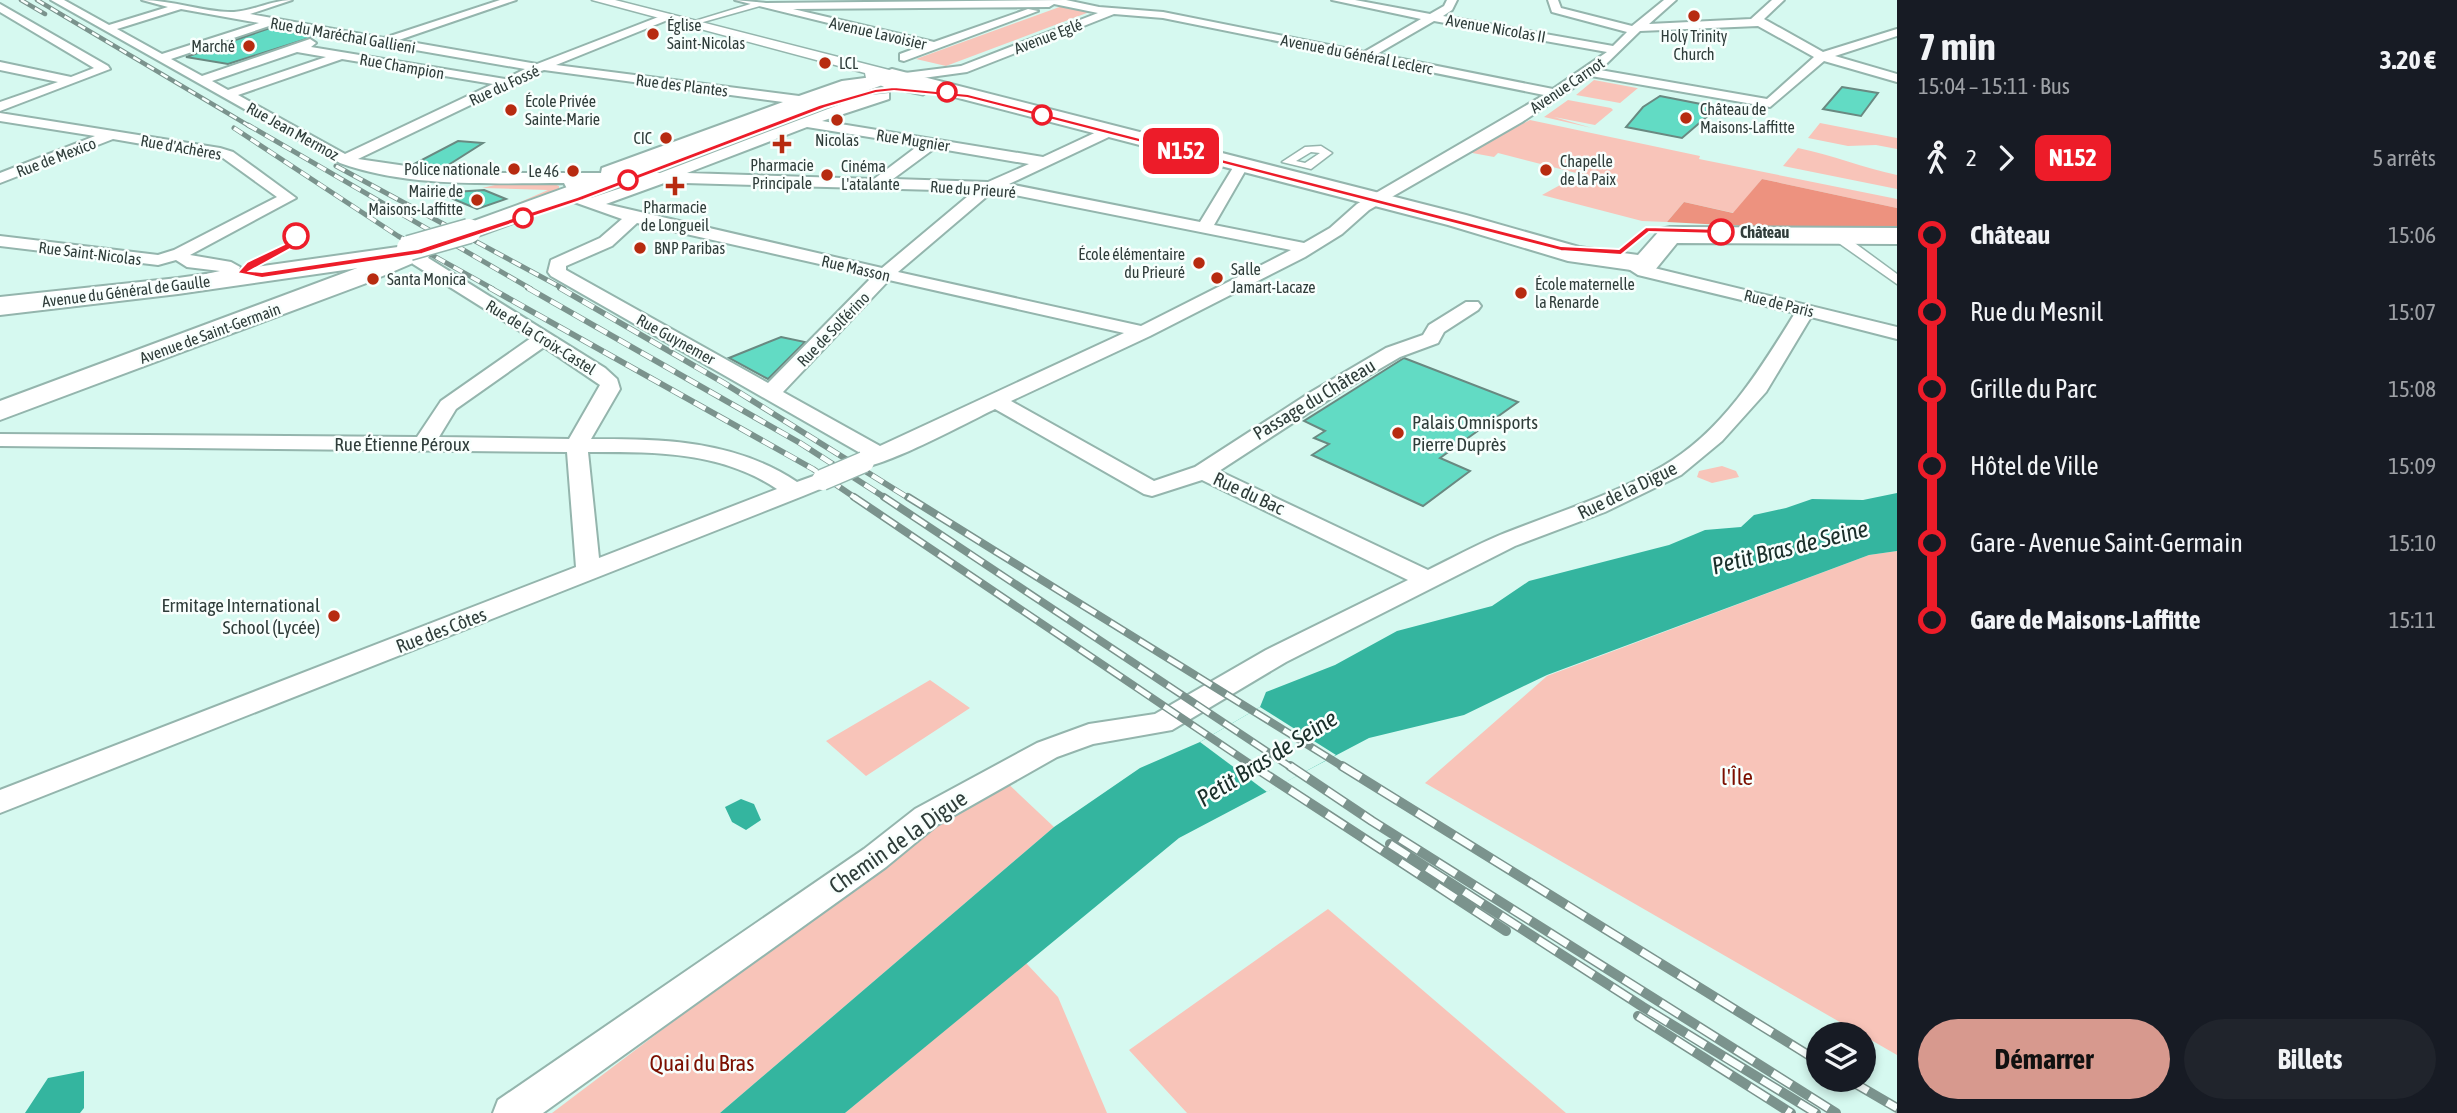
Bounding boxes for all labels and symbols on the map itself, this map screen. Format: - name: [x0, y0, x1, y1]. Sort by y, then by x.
- marker: Holy Trinity Church: [1686, 8, 1702, 24]
- street label: Avenue Nicolas II: [1445, 10, 1547, 46]
- street label: Rue du Maréchal Gallieni: [269, 13, 417, 57]
- street label: Avenue Lavoisier: [828, 13, 929, 53]
- street label: Avenue Eglé: [1011, 15, 1085, 58]
- place label: Église Saint-Nicolas: [667, 16, 745, 52]
- marker: Église Saint-Nicolas: [645, 26, 661, 42]
- place label: Holy Trinity Church: [1661, 27, 1728, 63]
- street label: Avenue du Général Leclerc: [1280, 30, 1435, 78]
- place label: Marché: [191, 37, 235, 55]
- marker: Marché: [241, 38, 257, 54]
- street label: Rue Champion: [358, 50, 446, 83]
- street label: Avenue Carnot: [1526, 53, 1608, 116]
- place label: LCL: [839, 54, 859, 72]
- marker: LCL: [817, 55, 833, 71]
- street label: Rue du Fossé: [466, 61, 542, 109]
- street label: Rue des Plantes: [635, 70, 729, 100]
- unlabelled marker: [937, 82, 957, 102]
- place label: École Privée Sainte-Marie: [525, 92, 600, 128]
- street label: Rue Jean Mermoz: [244, 98, 342, 164]
- place label: Château de Maisons-Laffitte: [1700, 100, 1795, 136]
- marker: École Privée Sainte-Marie: [503, 102, 519, 118]
- unlabelled marker: [1032, 105, 1052, 125]
- marker: Château de Maisons-Laffitte: [1678, 110, 1694, 126]
- marker: Nicolas: [829, 112, 845, 128]
- street label: Rue Mugnier: [875, 125, 951, 156]
- line badge: N152: [1132, 128, 1230, 174]
- place label: CIC: [634, 129, 652, 147]
- marker: CIC: [658, 130, 674, 146]
- street label: Rue d'Achères: [139, 131, 223, 163]
- place label: Nicolas: [815, 131, 859, 149]
- street label: Rue de Mexico: [14, 134, 98, 180]
- marker: Pharmacie Principale: [774, 136, 790, 152]
- place label: Chapelle de la Paix: [1560, 152, 1617, 188]
- place label: Pharmacie Principale: [750, 156, 814, 193]
- place label: Cinéma L'atalante: [841, 157, 900, 193]
- place label: Police nationale: [404, 160, 500, 178]
- marker: Police nationale: [506, 161, 522, 177]
- place label: Le 46: [528, 162, 559, 180]
- marker: Chapelle de la Paix: [1538, 162, 1554, 178]
- marker: Le 46: [565, 163, 581, 179]
- marker: Cinéma L'atalante: [819, 167, 835, 183]
- unlabelled marker: [618, 170, 638, 190]
- street label: Rue du Prieuré: [930, 177, 1016, 201]
- marker: Pharmacie de Longueil: [667, 178, 683, 194]
- place label: Mairie de Maisons-Laffitte: [368, 182, 463, 218]
- marker: Mairie de Maisons-Laffitte: [469, 192, 485, 208]
- place label: Pharmacie de Longueil: [641, 198, 710, 235]
- unlabelled marker: [513, 208, 533, 228]
- marker: Château: [1708, 219, 1734, 245]
- unlabelled marker: [283, 223, 309, 249]
- place label: Château: [1740, 223, 1790, 241]
- street label: Rue Saint-Nicolas: [38, 238, 143, 268]
- place label: BNP Paribas: [654, 239, 725, 257]
- marker: BNP Paribas: [632, 240, 648, 256]
- place label: École élémentaire du Prieuré: [1078, 245, 1185, 281]
- street label: Rue Masson: [820, 251, 892, 285]
- marker: École élémentaire du Prieuré: [1191, 255, 1207, 271]
- place label: Salle Jamart-Lacaze: [1231, 260, 1316, 296]
- place label: Santa Monica: [387, 270, 466, 288]
- marker: Salle Jamart-Lacaze: [1209, 270, 1225, 286]
- marker: Santa Monica: [365, 271, 381, 287]
- street label: Avenue du Général de Gaulle: [41, 272, 211, 310]
- place label: École maternelle la Renarde: [1535, 275, 1635, 311]
- marker: École maternelle la Renarde: [1513, 285, 1529, 301]
- street label: Rue de Paris: [1742, 286, 1816, 320]
- street label: Rue de Solférino: [793, 288, 873, 370]
- street label: Rue de la Croix-Castel: [483, 296, 600, 378]
- street label: Avenue de Saint-Germain: [137, 299, 283, 367]
- street label: Rue Guynemer: [633, 310, 718, 369]
- street label: Passage du Château: [1249, 354, 1379, 444]
- place label: Palais Omnisports Pierre Duprès: [1412, 411, 1538, 455]
- marker: Palais Omnisports Pierre Duprès: [1390, 425, 1406, 441]
- street label: Rue Étienne Péroux: [334, 433, 470, 455]
- street label: Rue de la Digue: [1574, 457, 1680, 523]
- street label: Rue du Bac: [1210, 467, 1289, 519]
- water label: Petit Bras de Seine: [1709, 514, 1871, 579]
- place label: Ermitage International School (Lycée): [161, 594, 320, 638]
- street label: Rue des Côtes: [393, 603, 490, 657]
- marker: Ermitage International School (Lycée): [326, 608, 342, 624]
- water label: Petit Bras de Seine: [1192, 704, 1342, 812]
- park label: l'Île: [1721, 764, 1753, 790]
- street label: Chemin de la Digue: [824, 785, 972, 899]
- park label: Quai du Bras: [650, 1050, 754, 1076]

